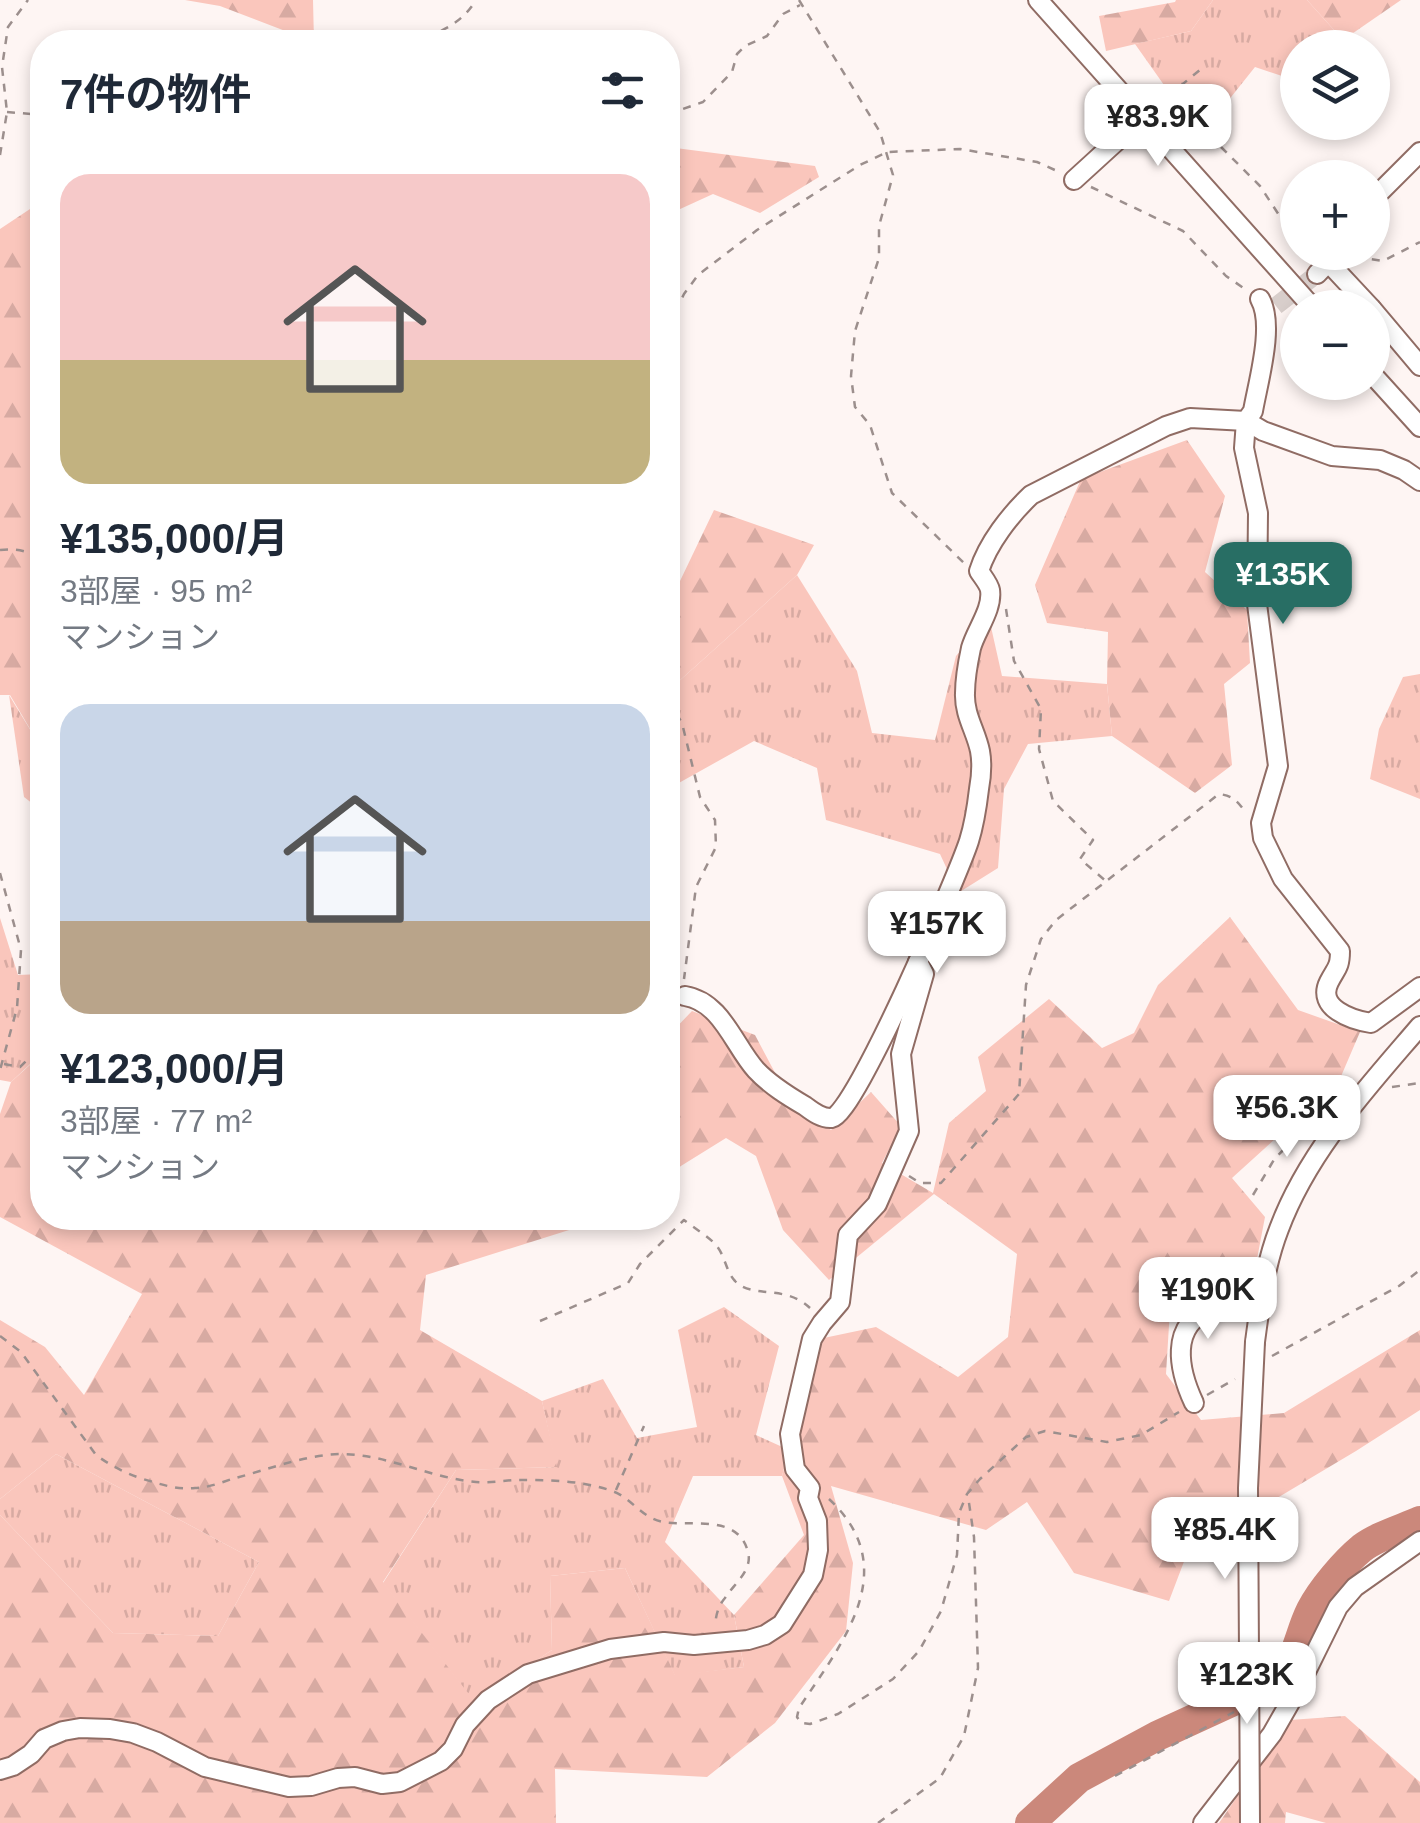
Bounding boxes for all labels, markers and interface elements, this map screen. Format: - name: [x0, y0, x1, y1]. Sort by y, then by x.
- map controls: [1280, 30, 1390, 400]
- button: layers: [1280, 30, 1390, 140]
- icon: filters: [595, 63, 650, 118]
- text: 7件の物件: [60, 71, 251, 118]
- pin: ¥83.9K: [1077, 84, 1239, 169]
- text: ¥83.9K: [1106, 98, 1210, 134]
- button: +: [1280, 160, 1390, 270]
- icon: home: [265, 239, 445, 419]
- button: −: [1280, 290, 1390, 400]
- text: ¥135,000/月: [60, 515, 289, 562]
- pin: ¥135K: [1213, 542, 1353, 627]
- text: ¥135K: [1236, 556, 1330, 592]
- text: 3部屋 · 95 m²: [60, 573, 252, 609]
- text: マンション: [60, 619, 220, 655]
- icon: home: [265, 769, 445, 949]
- pin: ¥157K: [867, 891, 1007, 976]
- text: ¥157K: [890, 905, 984, 941]
- text: ¥123,000/月: [60, 1045, 289, 1092]
- pin: ¥56.3K: [1206, 1075, 1368, 1160]
- text: ¥56.3K: [1235, 1089, 1339, 1125]
- text: 3部屋 · 77 m²: [60, 1103, 252, 1139]
- text: マンション: [60, 1149, 220, 1185]
- pin: ¥190K: [1138, 1257, 1278, 1342]
- text: ¥190K: [1161, 1271, 1255, 1307]
- pin: ¥85.4K: [1144, 1497, 1306, 1582]
- text: ¥85.4K: [1173, 1511, 1277, 1547]
- pin: ¥123K: [1177, 1642, 1317, 1727]
- text: ¥123K: [1200, 1656, 1294, 1692]

